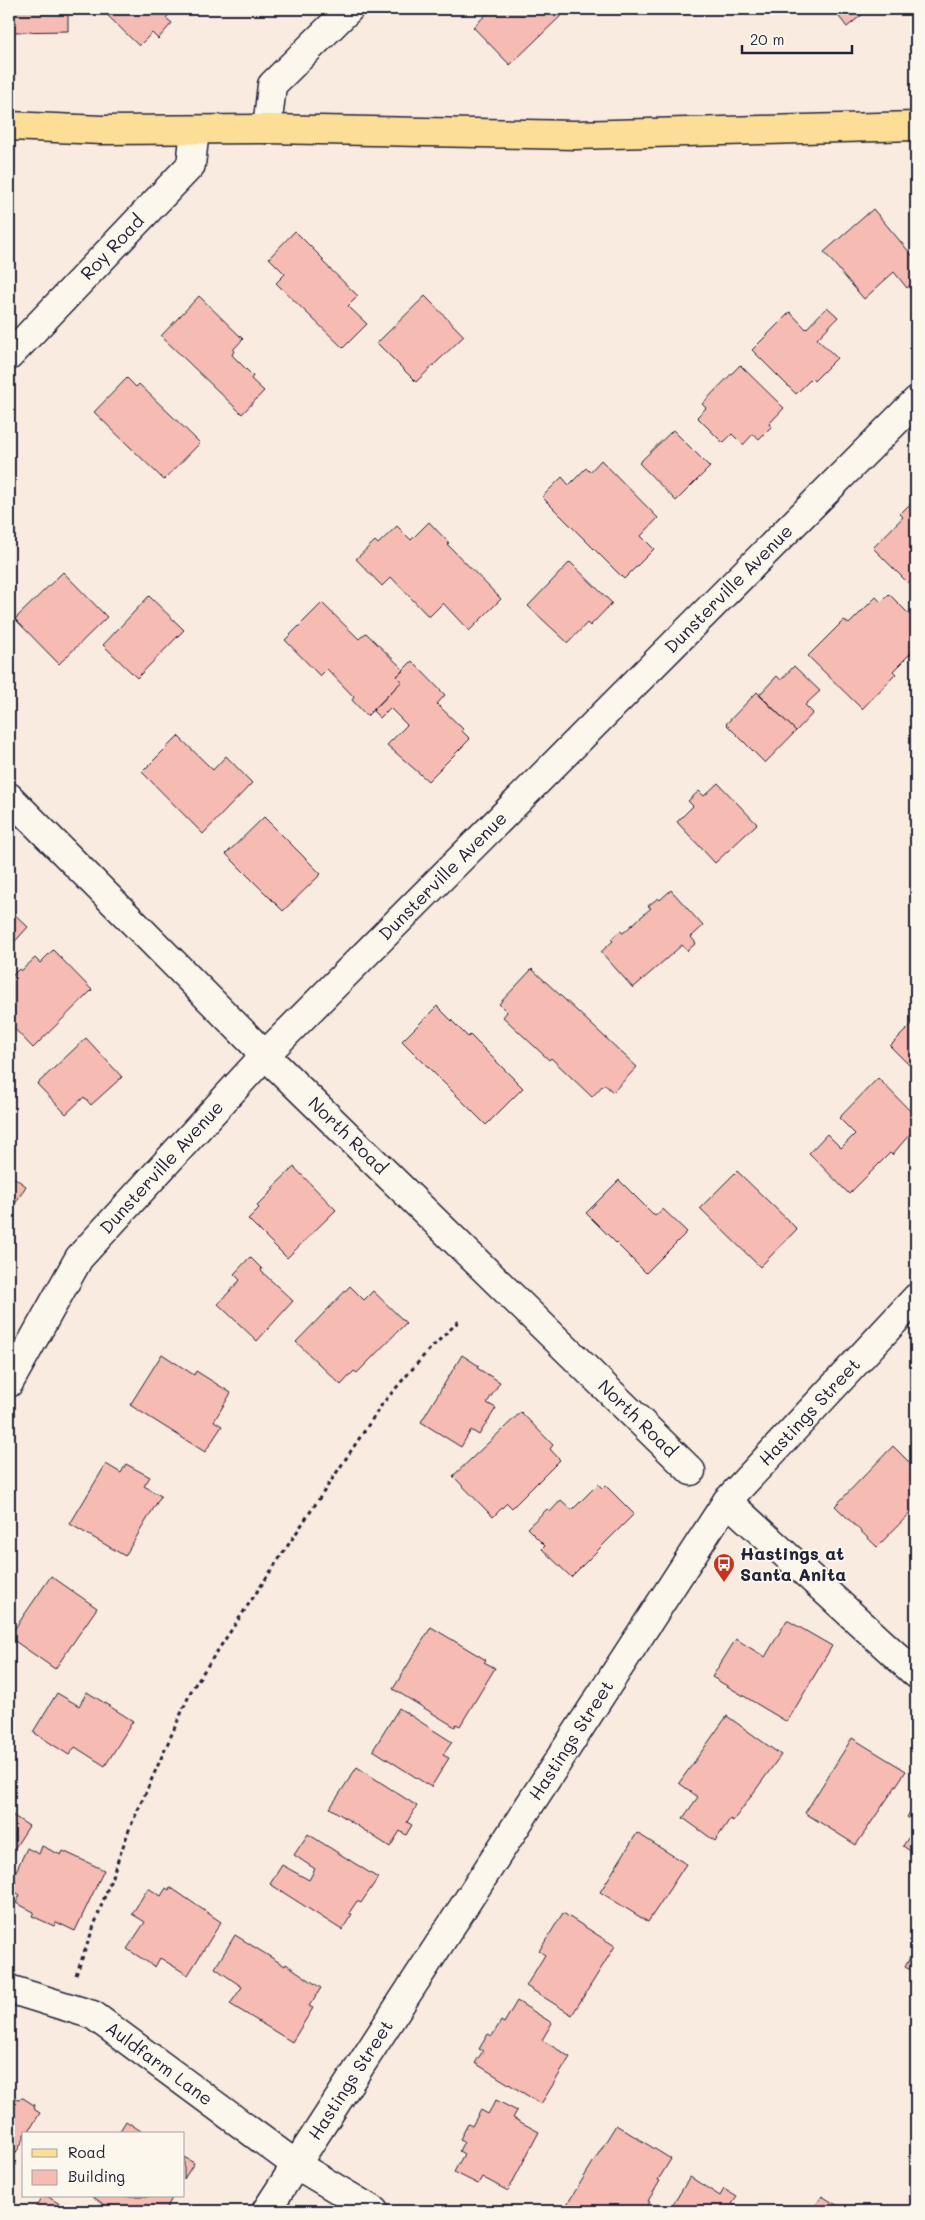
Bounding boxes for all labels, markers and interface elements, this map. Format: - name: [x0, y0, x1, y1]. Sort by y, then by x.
- scale bar: [742, 22, 852, 54]
- text: 20 m: [750, 29, 784, 49]
- street label: Roy Road: [75, 209, 149, 285]
- street label: Dunsterville Avenue: [659, 519, 797, 658]
- street label: Dunsterville Avenue: [373, 806, 512, 945]
- street label: North Road: [304, 1091, 393, 1179]
- street label: Dunsterville Avenue: [94, 1095, 228, 1239]
- street label: Hastings Street: [753, 1353, 865, 1470]
- street label: North Road: [593, 1374, 683, 1462]
- place label: Hastings at Santa Anita: [740, 1541, 846, 1586]
- bus stop icon: Hastings at Santa Anita: [712, 1552, 736, 1583]
- street label: Hastings Street: [523, 1675, 618, 1805]
- street label: Auldfarm Lane: [101, 2015, 218, 2110]
- street label: Hastings Street: [302, 2015, 398, 2144]
- legend: [22, 2132, 185, 2198]
- text: Road: [68, 2142, 105, 2162]
- text: Building: [68, 2166, 125, 2186]

